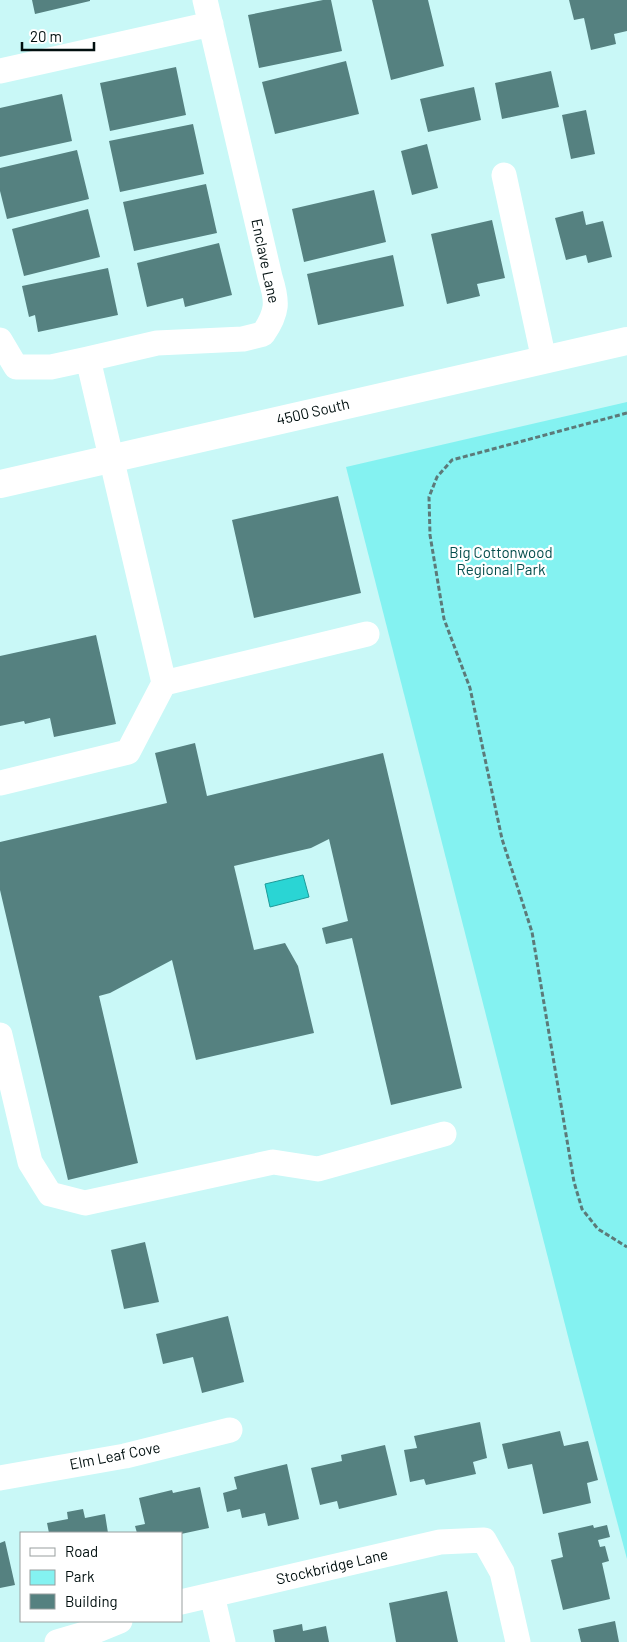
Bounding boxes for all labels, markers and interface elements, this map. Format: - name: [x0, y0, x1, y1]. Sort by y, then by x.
- scale bar: [22, 20, 95, 52]
- text: 20 m: [30, 27, 62, 45]
- street label: Enclave Lane: [248, 217, 284, 305]
- street label: 4500 South: [274, 394, 351, 428]
- park label: Big Cottonwood Regional Park: [449, 543, 553, 578]
- street label: Elm Leaf Cove: [68, 1437, 162, 1473]
- legend: [20, 1532, 182, 1622]
- text: Road: [65, 1542, 98, 1560]
- street label: Stockbridge Lane: [274, 1544, 390, 1588]
- text: Park: [65, 1567, 95, 1585]
- text: Building: [65, 1592, 118, 1610]

